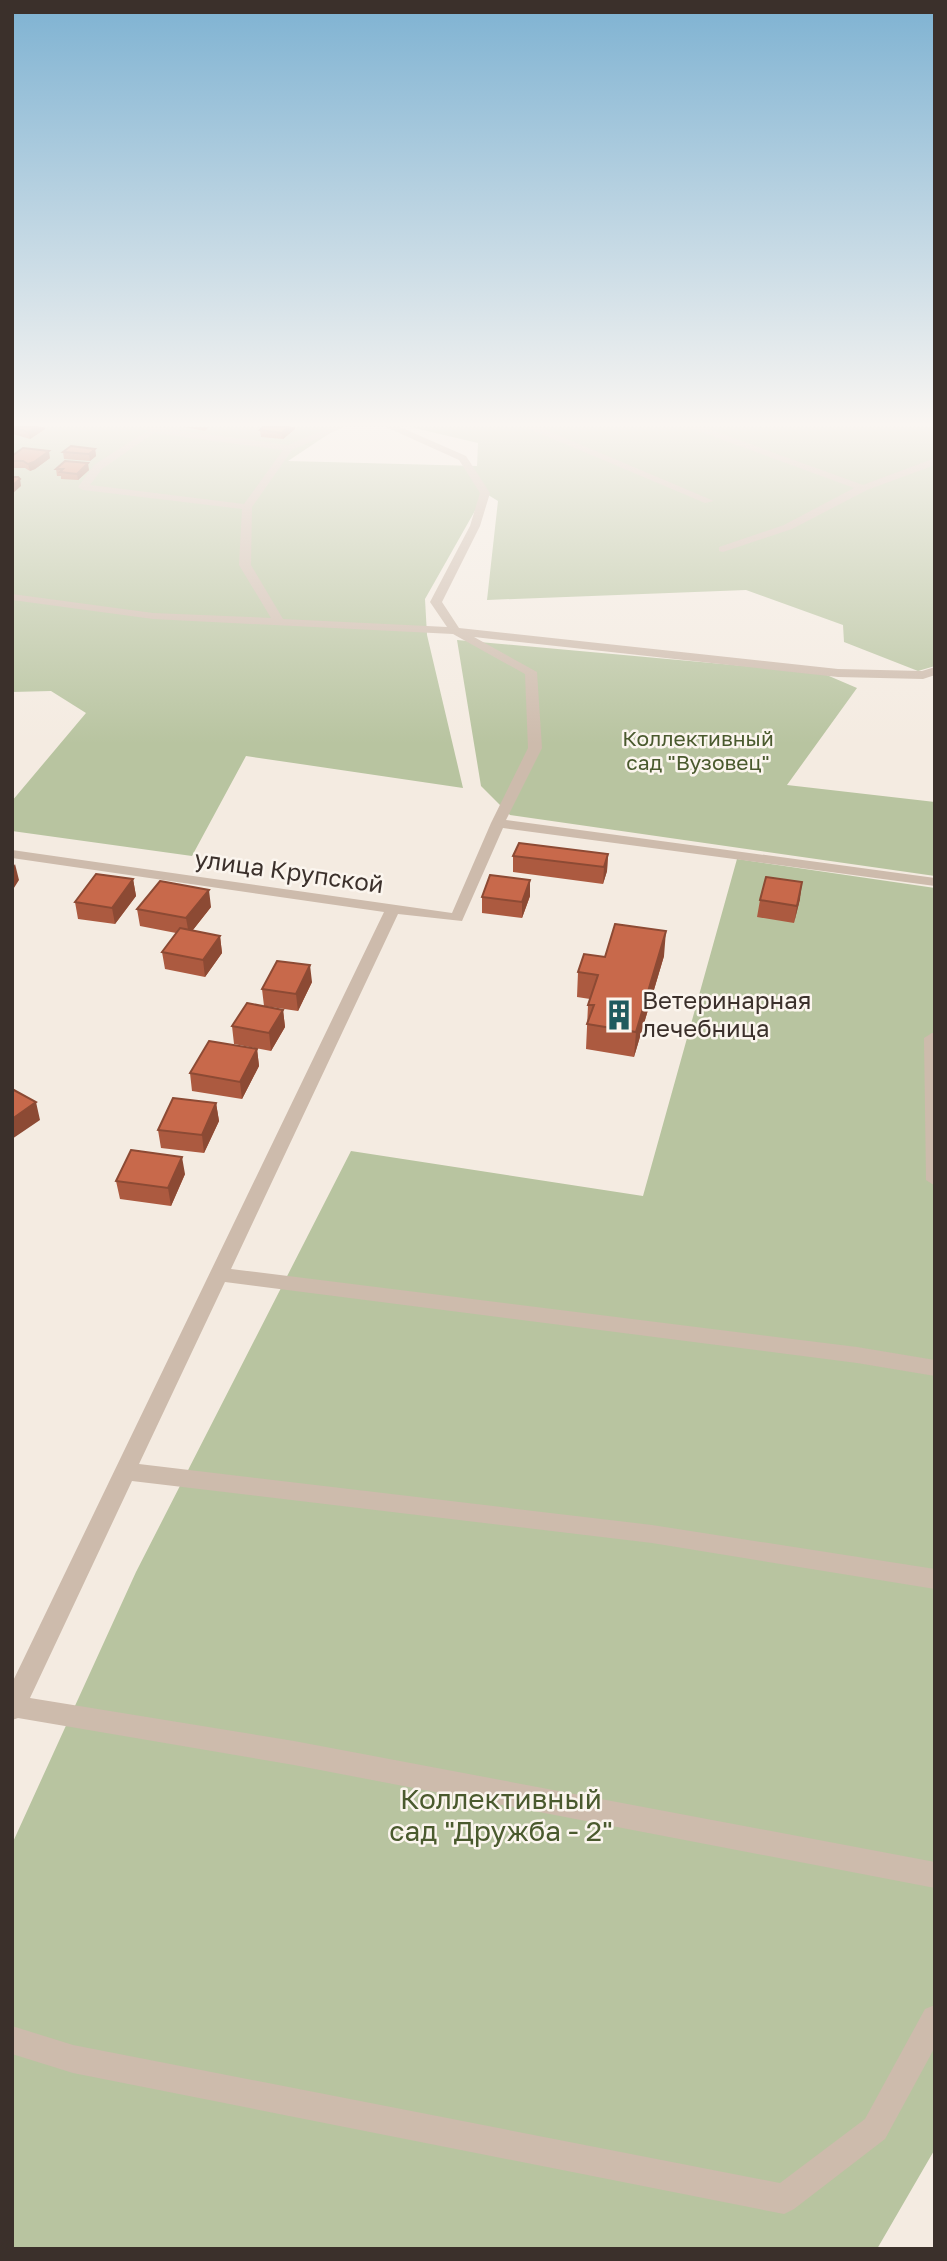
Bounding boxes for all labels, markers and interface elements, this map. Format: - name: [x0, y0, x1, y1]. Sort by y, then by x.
- park label: Коллективный сад "Вузовец": [622, 725, 774, 775]
- street label: улица Крупской: [193, 843, 386, 898]
- place label: Ветеринарная лечебница: [642, 985, 811, 1042]
- building icon: Ветеринарная лечебница: [602, 998, 636, 1032]
- park label: Коллективный сад "Дружба - 2": [389, 1782, 613, 1847]

